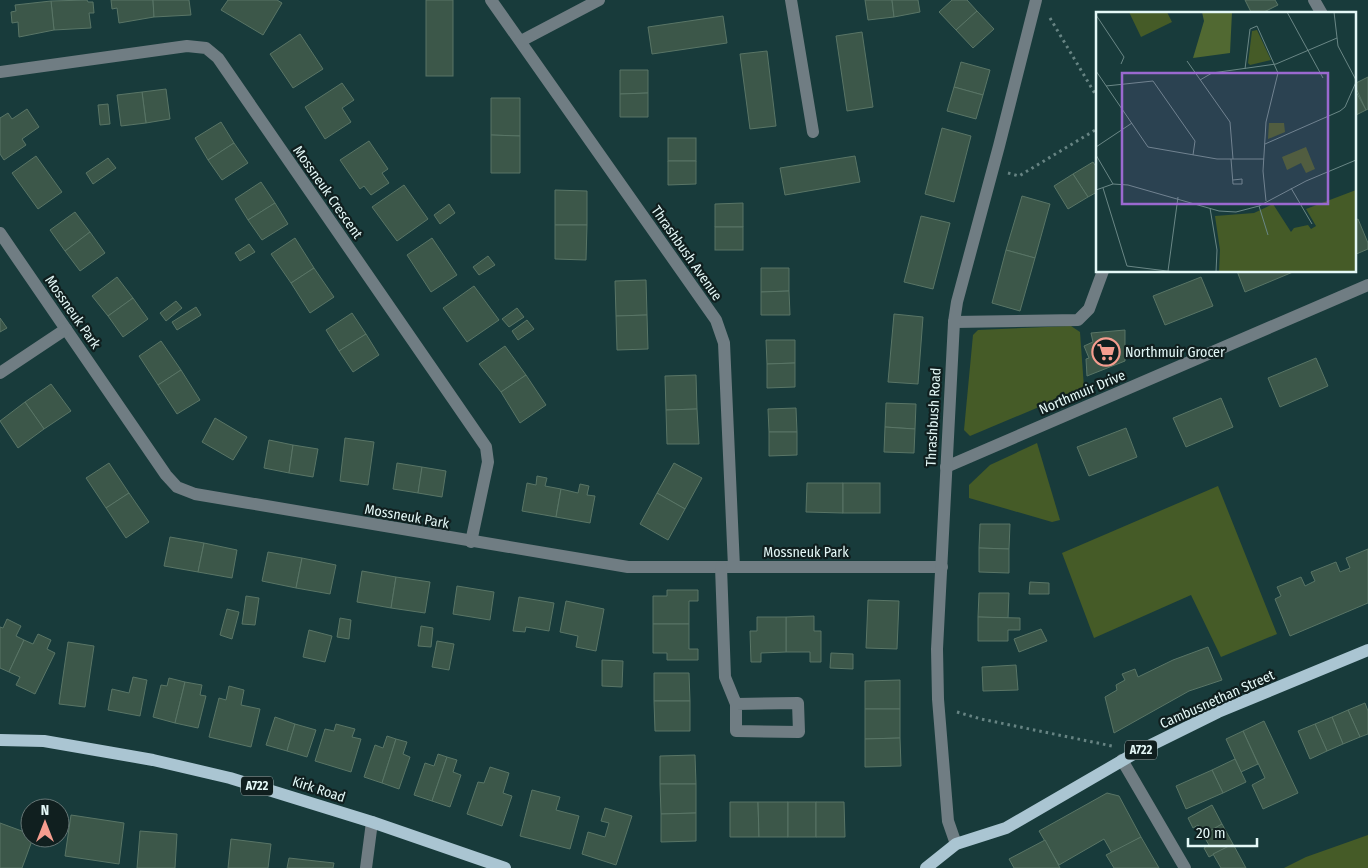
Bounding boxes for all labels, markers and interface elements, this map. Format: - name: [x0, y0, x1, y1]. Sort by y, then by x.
- inset map: [1096, 12, 1356, 272]
- street label: Mossneuk Crescent: [289, 143, 366, 242]
- street label: Thrashbush Avenue: [648, 203, 726, 304]
- street label: Mossneuk Park: [41, 272, 104, 353]
- supermarket icon: Northmuir Grocer: [1091, 337, 1121, 367]
- place label: Northmuir Grocer: [1125, 344, 1225, 361]
- street label: Thrashbush Road: [922, 367, 945, 467]
- street label: Northmuir Drive: [1036, 367, 1128, 418]
- street label: Mossneuk Park: [363, 501, 451, 532]
- street label: Mossneuk Park: [763, 544, 849, 561]
- street label: Cambusnethan Street: [1157, 666, 1277, 732]
- road number: A722: [1125, 740, 1157, 760]
- street label: Kirk Road: [290, 773, 347, 806]
- road number: A722: [241, 776, 273, 796]
- north arrow: [20, 798, 70, 848]
- text: N: [41, 802, 49, 819]
- scale bar: [1188, 816, 1257, 848]
- text: 20 m: [1196, 824, 1226, 842]

